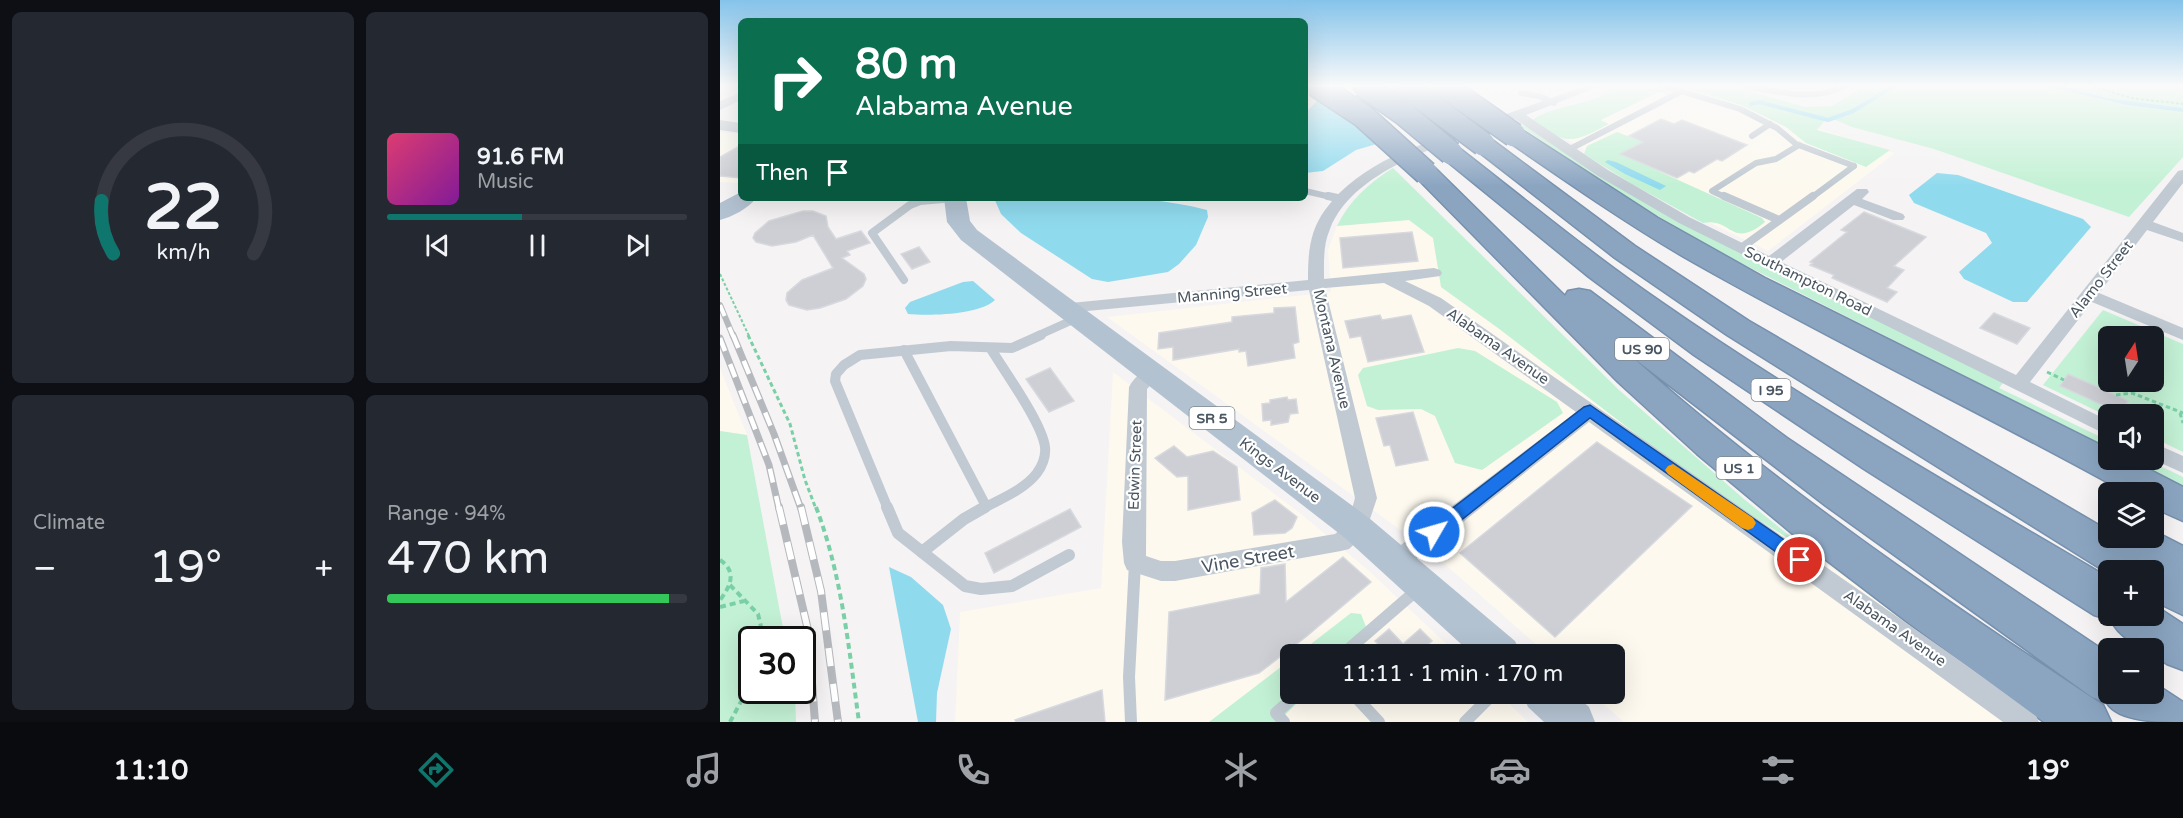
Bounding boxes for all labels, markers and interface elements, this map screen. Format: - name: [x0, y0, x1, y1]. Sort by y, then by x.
- text: 80 m: [855, 39, 957, 90]
- icon: right: [756, 42, 834, 120]
- text: Alabama Avenue: [855, 90, 1073, 123]
- text: 91.6 FM: [477, 144, 565, 170]
- icon: arrive: [821, 156, 854, 189]
- text: Then: [756, 160, 809, 186]
- text: Music: [477, 170, 533, 194]
- text: 22: [144, 172, 222, 247]
- icon: previous: [421, 229, 454, 262]
- icon: pause: [521, 229, 554, 262]
- icon: next: [621, 229, 654, 262]
- street label: Alamo Street: [2065, 237, 2137, 321]
- text: km/h: [156, 240, 210, 266]
- street label: Southampton Road: [1741, 242, 1875, 320]
- street label: Manning Street: [1176, 279, 1288, 307]
- street label: Montana Avenue: [1310, 288, 1354, 410]
- street label: Alabama Avenue: [1443, 304, 1553, 388]
- north arrow: [2098, 326, 2164, 392]
- map controls: [2098, 326, 2164, 704]
- road number: US 90: [1615, 338, 1669, 360]
- road number: I 95: [1752, 379, 1790, 401]
- button: sound: [2098, 404, 2164, 470]
- road number: SR 5: [1190, 407, 1234, 429]
- street label: Edwin Street: [1124, 419, 1146, 510]
- street label: Kings Avenue: [1236, 434, 1324, 506]
- road number: US 1: [1716, 457, 1762, 479]
- button: layers: [2098, 482, 2164, 548]
- position arrow: [1402, 500, 1466, 564]
- text: Range · 94%: [387, 502, 506, 526]
- text: Climate: [33, 511, 105, 535]
- text: 470 km: [387, 532, 549, 586]
- pin: [1774, 534, 1825, 585]
- street label: Vine Street: [1200, 540, 1296, 578]
- text: 19°: [149, 541, 222, 595]
- icon: arrive: [1783, 543, 1816, 576]
- text: −: [33, 549, 57, 588]
- text: +: [314, 549, 333, 588]
- button: +: [2098, 560, 2164, 626]
- street label: Alabama Avenue: [1840, 586, 1950, 670]
- speed limit sign: 30: [738, 626, 816, 704]
- button: −: [2098, 638, 2164, 704]
- text: 11:11 · 1 min · 170 m: [1342, 661, 1563, 687]
- icon: directions: [415, 749, 457, 791]
- icon: music: [683, 749, 725, 791]
- icon: phone: [952, 749, 994, 791]
- icon: climate: [1220, 749, 1262, 791]
- icon: car: [1489, 749, 1531, 791]
- icon: filters: [1757, 749, 1799, 791]
- text: 11:10: [113, 754, 188, 787]
- text: 19°: [2026, 754, 2070, 787]

